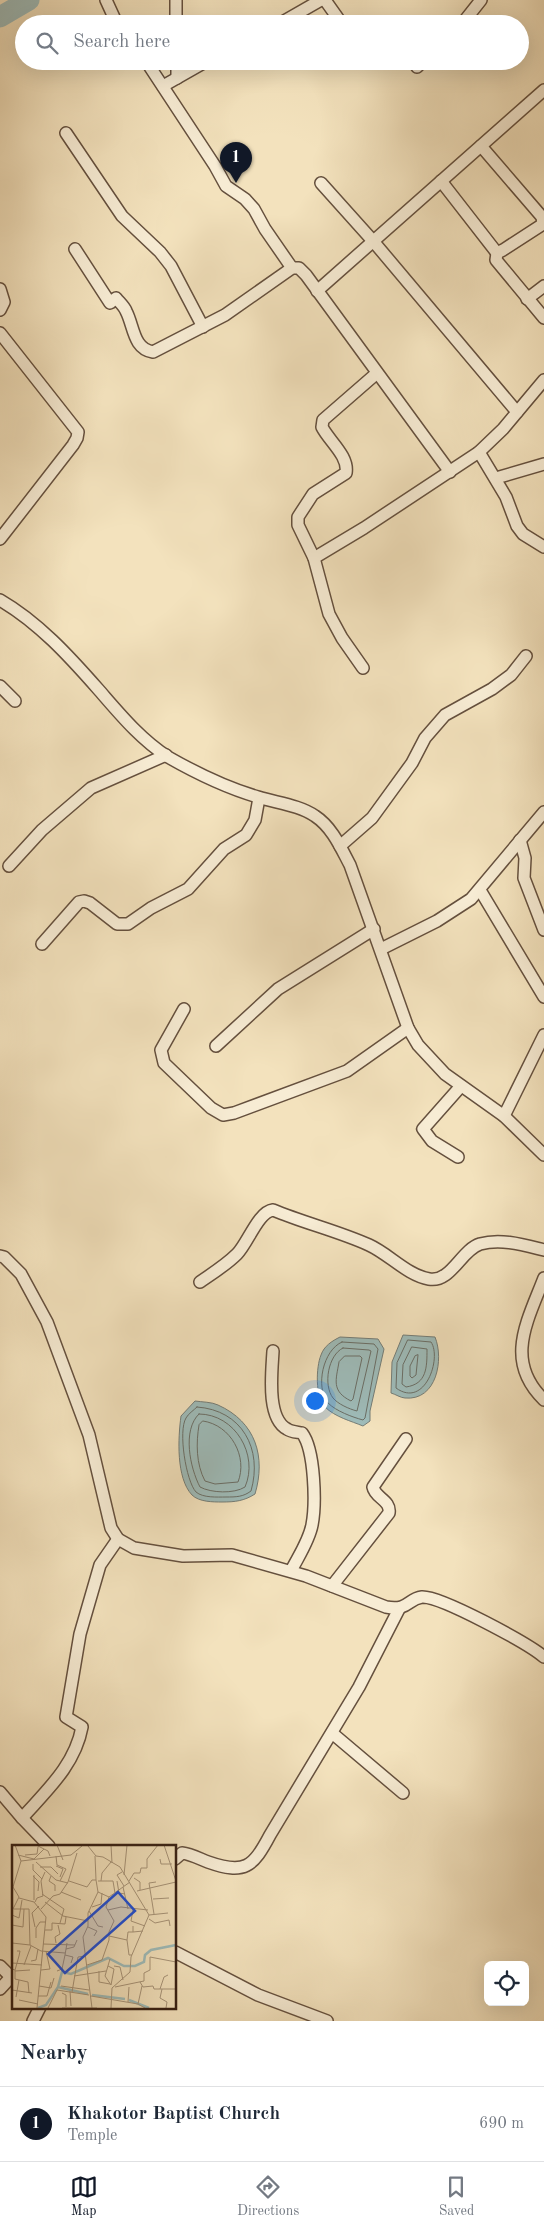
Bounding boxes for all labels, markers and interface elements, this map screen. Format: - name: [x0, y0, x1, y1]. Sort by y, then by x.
- search box: [15, 15, 529, 70]
- icon: search: [33, 29, 61, 57]
- text: Search here: [73, 33, 170, 52]
- pin: 1: [220, 142, 252, 183]
- your location: [302, 1388, 328, 1414]
- inset map: [12, 1845, 176, 2008]
- map controls: [484, 1961, 529, 2006]
- button: locate: [484, 1961, 529, 2006]
- text: Nearby: [20, 2043, 88, 2064]
- text: Khakotor Baptist Church: [67, 2105, 280, 2124]
- text: 1: [31, 2116, 41, 2132]
- text: 690 m: [479, 2116, 524, 2132]
- text: Temple: [67, 2128, 117, 2144]
- tab: Map: [70, 2173, 98, 2220]
- tab: Directions: [237, 2173, 299, 2220]
- tab: Saved: [439, 2173, 474, 2220]

